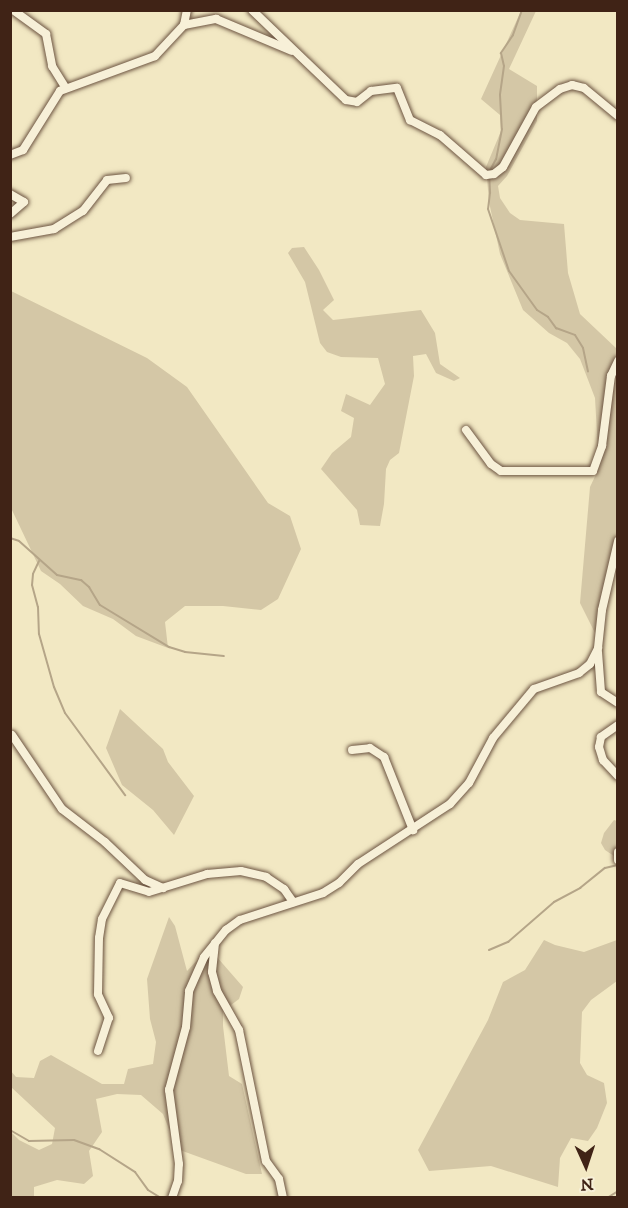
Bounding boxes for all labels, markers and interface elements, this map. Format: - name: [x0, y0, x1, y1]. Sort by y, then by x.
- north arrow: [556, 1136, 616, 1196]
- text: N: [580, 1174, 594, 1194]

